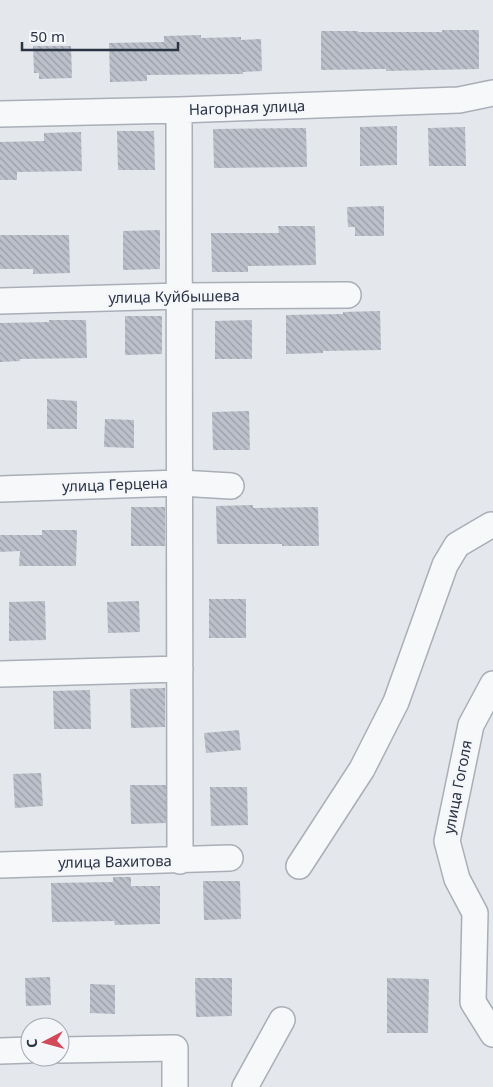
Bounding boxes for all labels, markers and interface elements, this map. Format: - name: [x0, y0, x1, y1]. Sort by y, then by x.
- scale bar: [22, 20, 179, 52]
- text: 50 m: [30, 26, 65, 46]
- street label: Нагорная улица: [188, 95, 306, 119]
- street label: улица Куйбышева: [108, 285, 240, 307]
- street label: улица Герцена: [62, 472, 168, 496]
- street label: улица Гоголя: [438, 738, 476, 835]
- street label: улица Вахитова: [58, 850, 172, 872]
- north arrow: [20, 1017, 70, 1067]
- text: С: [22, 1038, 41, 1049]

